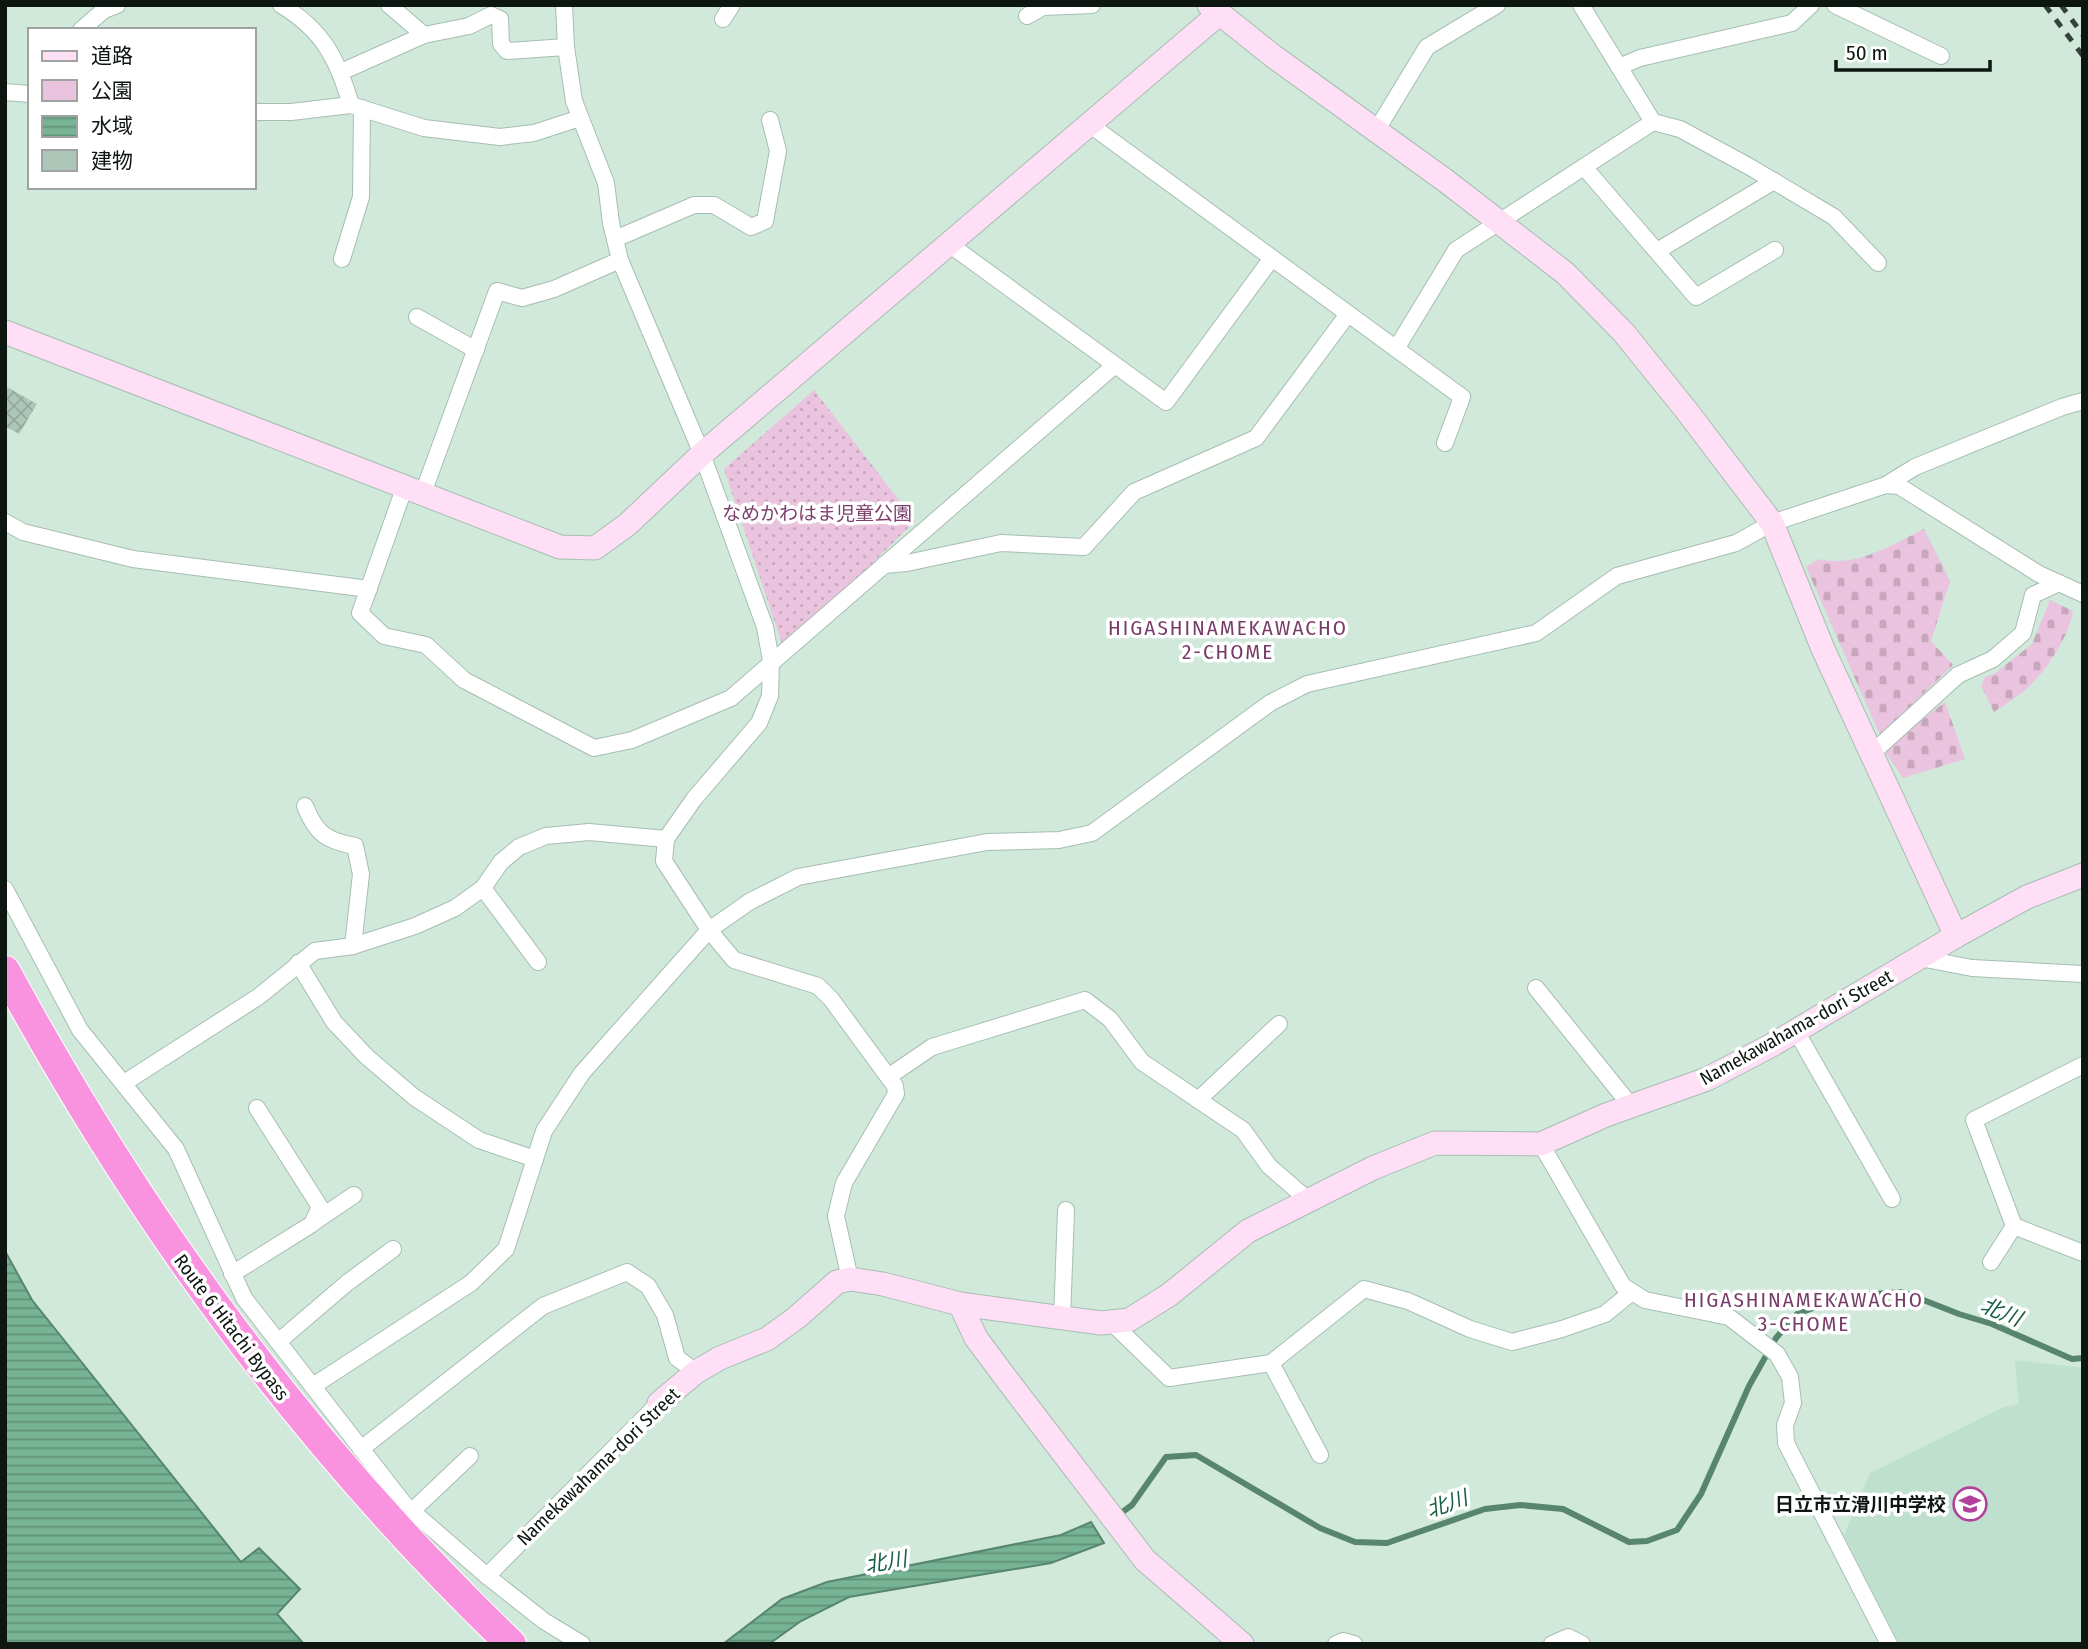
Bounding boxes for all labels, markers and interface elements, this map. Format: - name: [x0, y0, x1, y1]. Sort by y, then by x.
- legend: [28, 28, 256, 189]
- scale bar: [1836, 28, 1990, 72]
- text: 50 m: [1846, 40, 1888, 66]
- text: 道路: [91, 43, 133, 69]
- text: 公園: [91, 78, 133, 104]
- text: 水域: [91, 113, 133, 139]
- text: 建物: [91, 148, 133, 174]
- park label: なめかわはま児童公園: [722, 502, 912, 525]
- district label: HIGASHINAMEKAWACHO 2-CHOME: [1108, 615, 1348, 665]
- street label: Namekawahama-dori Street: [1696, 964, 1897, 1090]
- street label: Route 6 Hitachi Bypass: [169, 1250, 294, 1405]
- district label: HIGASHINAMEKAWACHO 3-CHOME: [1684, 1287, 1924, 1337]
- water label: 北川: [1977, 1292, 2027, 1333]
- street label: Namekawahama-dori Street: [512, 1382, 685, 1550]
- water label: 北川: [1423, 1484, 1473, 1523]
- school or university icon: 日立市立滑川中学校: [1951, 1485, 1989, 1523]
- place label: 日立市立滑川中学校: [1775, 1493, 1946, 1516]
- water label: 北川: [863, 1545, 911, 1578]

